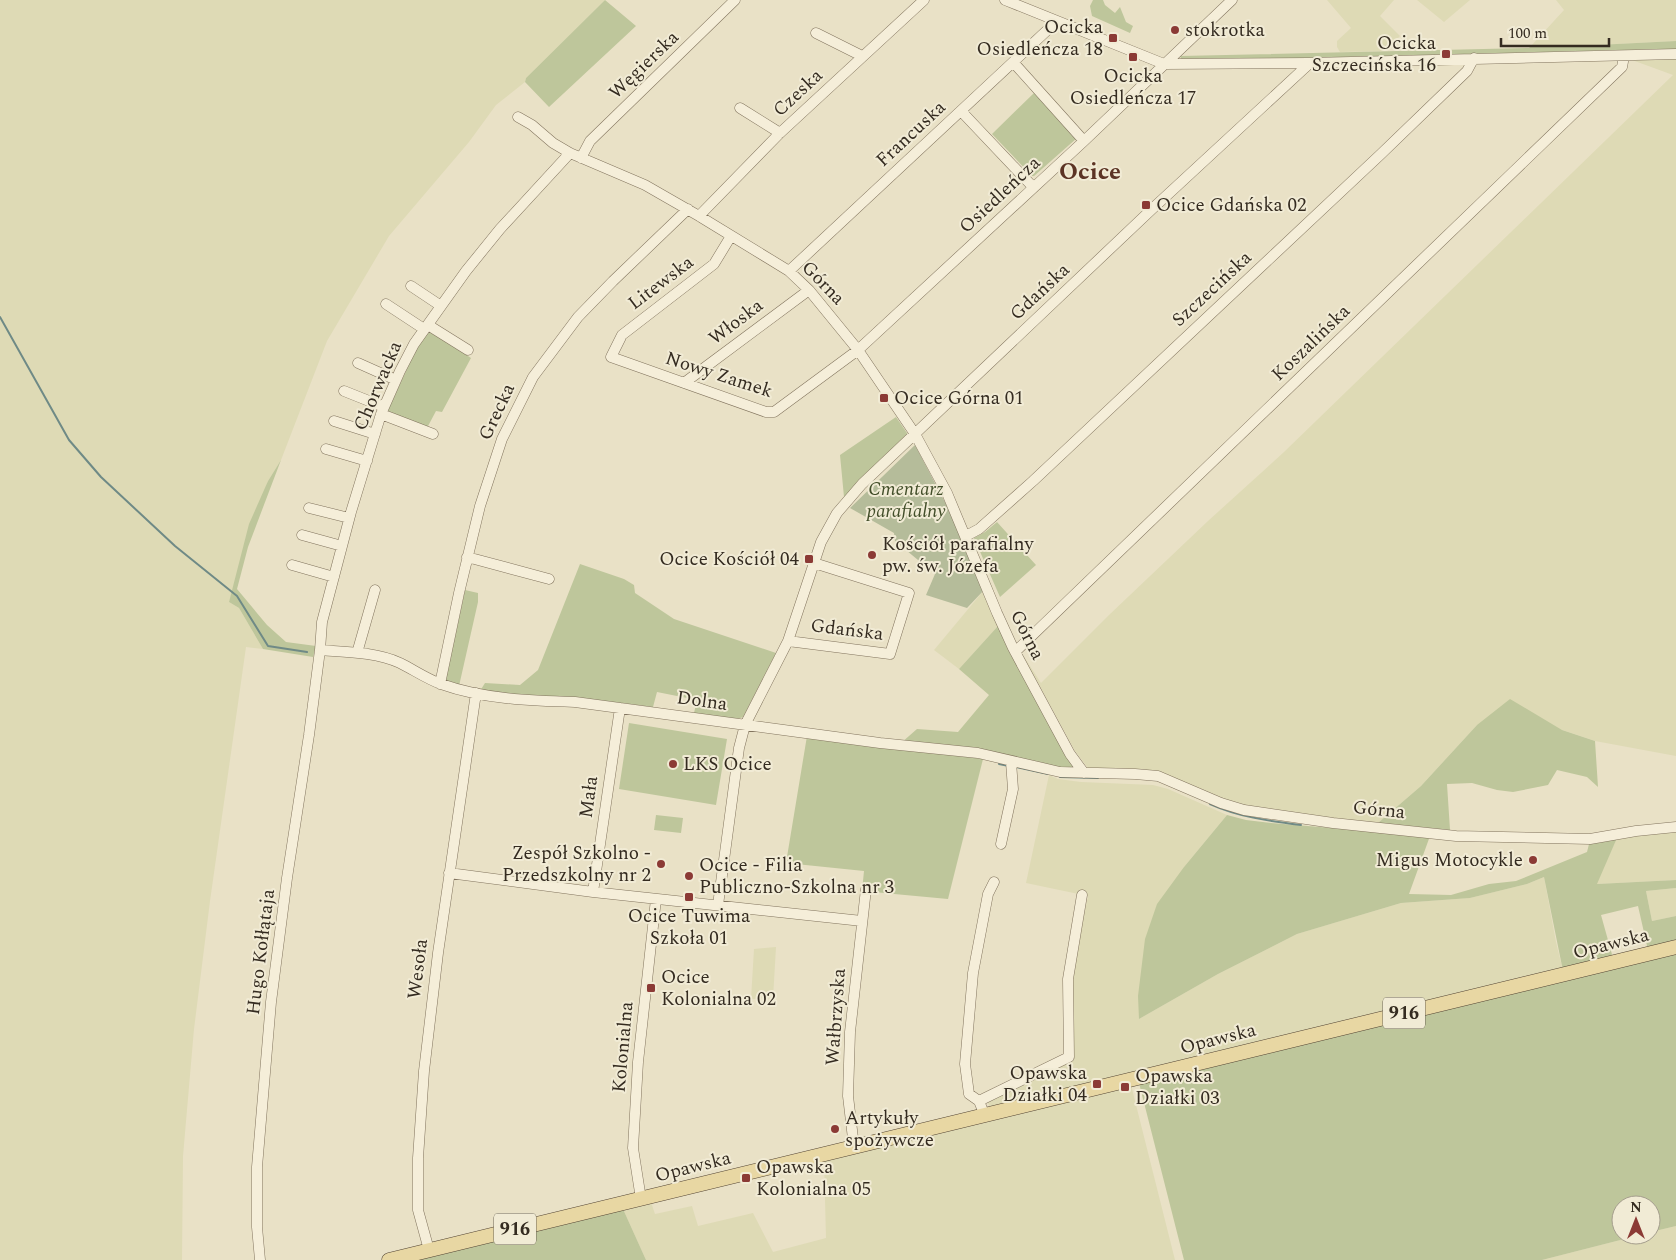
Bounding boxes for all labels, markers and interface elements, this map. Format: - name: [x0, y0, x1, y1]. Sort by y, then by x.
- place label: Ocicka Osiedleńcza 18: [977, 13, 1104, 64]
- scale bar: [1501, 15, 1608, 47]
- place label: stokrotka: [1185, 16, 1265, 45]
- text: 100 m: [1508, 22, 1547, 45]
- street label: Węgierska: [602, 23, 686, 106]
- marker: stokrotka: [1169, 24, 1181, 36]
- place label: Ocicka Szczecińska 16: [1312, 29, 1437, 80]
- marker: Ocicka Osiedleńcza 18: [1107, 32, 1119, 44]
- marker: Ocicka Szczecińska 16: [1440, 48, 1452, 60]
- marker: Ocicka Osiedleńcza 17: [1127, 51, 1139, 63]
- street label: Czeska: [766, 62, 830, 124]
- place label: Ocicka Osiedleńcza 17: [1070, 62, 1196, 113]
- street label: Francuska: [869, 93, 953, 174]
- street label: Osiedleńcza: [953, 149, 1048, 241]
- district label: Ocice: [1059, 154, 1121, 190]
- place label: Ocice Gdańska 02: [1156, 191, 1307, 220]
- marker: Ocice Gdańska 02: [1140, 199, 1152, 211]
- street label: Szczecińska: [1165, 244, 1259, 334]
- street label: Litewska: [622, 248, 701, 317]
- street label: Górna: [794, 254, 852, 313]
- street label: Gdańska: [1003, 256, 1077, 328]
- street label: Włoska: [702, 291, 770, 352]
- street label: Koszalińska: [1265, 297, 1358, 388]
- street label: Chorwacka: [346, 336, 410, 435]
- street label: Nowy Zamek: [662, 344, 777, 406]
- street label: Grecka: [471, 378, 523, 445]
- place label: Ocice Górna 01: [894, 384, 1024, 413]
- marker: Ocice Górna 01: [878, 392, 890, 404]
- park label: Cmentarz parafialny: [866, 475, 946, 526]
- place label: Kościół parafialny pw. św. Józefa: [882, 530, 1034, 581]
- place label: Ocice Kościół 04: [659, 545, 799, 574]
- marker: Kościół parafialny pw. św. Józefa: [866, 549, 878, 561]
- marker: Ocice Kościół 04: [803, 553, 815, 565]
- street label: Górna: [1002, 605, 1052, 666]
- street label: Gdańska: [809, 611, 886, 649]
- street label: Dolna: [675, 683, 730, 719]
- place label: LKS Ocice: [683, 750, 772, 779]
- marker: LKS Ocice: [667, 758, 679, 770]
- street label: Mała: [572, 773, 606, 820]
- street label: Górna: [1351, 793, 1407, 827]
- place label: Zespół Szkolno - Przedszkolny nr 2: [502, 839, 651, 890]
- place label: Migus Motocykle: [1376, 846, 1523, 875]
- place label: Ocice - Filia Publiczno-Szkolna nr 3: [699, 851, 895, 902]
- marker: Migus Motocykle: [1527, 854, 1539, 866]
- marker: Zespół Szkolno - Przedszkolny nr 2: [655, 858, 667, 870]
- marker: Ocice - Filia Publiczno-Szkolna nr 3: [683, 870, 695, 882]
- street label: Hugo Kołłątaja: [239, 887, 283, 1017]
- marker: Ocice Tuwima Szkoła 01: [683, 891, 695, 903]
- place label: Ocice Tuwima Szkoła 01: [628, 902, 751, 953]
- street label: Opawska: [1570, 920, 1653, 967]
- street label: Wesoła: [400, 936, 436, 1001]
- place label: Ocice Kolonialna 02: [661, 963, 776, 1014]
- street label: Wałbrzyska: [818, 967, 854, 1067]
- marker: Ocice Kolonialna 02: [645, 982, 657, 994]
- road number: 916: [1383, 998, 1425, 1028]
- street label: Kolonialna: [605, 1000, 641, 1094]
- street label: Opawska: [1177, 1015, 1260, 1062]
- place label: Opawska Działki 04: [1002, 1059, 1088, 1110]
- place label: Opawska Działki 03: [1135, 1062, 1220, 1113]
- marker: Opawska Działki 04: [1091, 1078, 1103, 1090]
- marker: Opawska Działki 03: [1119, 1081, 1131, 1093]
- place label: Artykuły spożywcze: [845, 1104, 934, 1155]
- marker: Artykuły spożywcze: [829, 1123, 841, 1135]
- street label: Opawska: [652, 1143, 735, 1190]
- place label: Opawska Kolonialna 05: [756, 1153, 871, 1204]
- marker: Opawska Kolonialna 05: [740, 1172, 752, 1184]
- north arrow: [1611, 1195, 1661, 1245]
- text: N: [1630, 1197, 1642, 1218]
- road number: 916: [494, 1214, 536, 1244]

